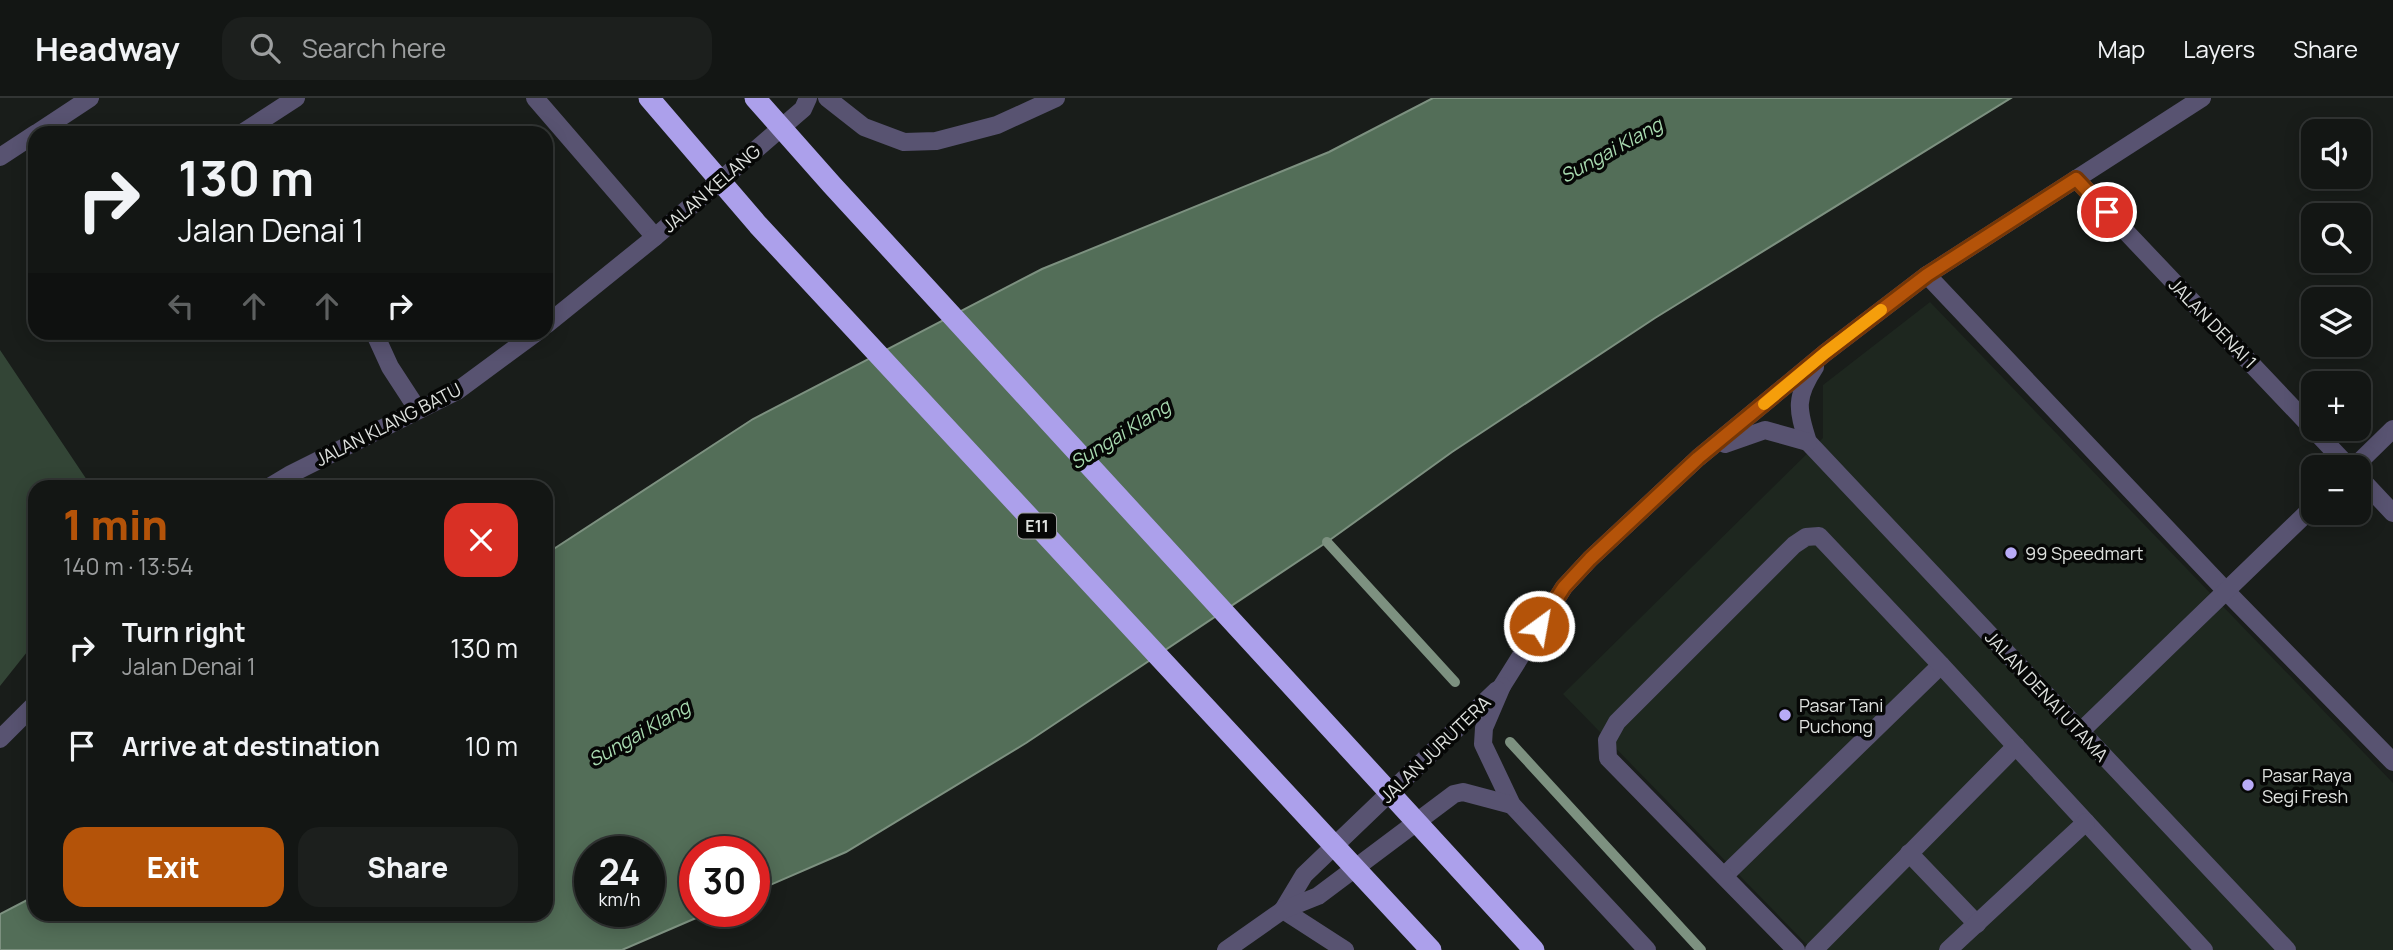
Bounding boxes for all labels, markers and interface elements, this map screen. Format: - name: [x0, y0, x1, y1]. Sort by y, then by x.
- search box: [222, 17, 712, 80]
- text: Headway: [35, 26, 180, 71]
- icon: search: [246, 29, 284, 67]
- text: Search here: [302, 30, 446, 66]
- text: Map: [2098, 32, 2145, 65]
- text: Layers: [2183, 32, 2255, 65]
- text: Share: [2293, 32, 2358, 65]
- water label: Sungai Klang: [1555, 110, 1668, 189]
- map controls: [2301, 119, 2371, 525]
- button: sound: [2301, 119, 2371, 189]
- street label: JALAN KELANG: [657, 139, 765, 237]
- text: 130 m: [178, 144, 314, 211]
- icon: right: [63, 154, 154, 245]
- pin: [2077, 182, 2137, 242]
- icon: arrive: [2088, 193, 2126, 231]
- button: search: [2301, 203, 2371, 273]
- text: Jalan Denai 1: [178, 208, 364, 252]
- street label: JALAN DENAI 1: [2164, 273, 2262, 373]
- icon: left: [162, 287, 200, 325]
- icon: ahead: [235, 287, 273, 325]
- icon: ahead: [308, 287, 346, 325]
- icon: right: [381, 287, 419, 325]
- button: layers: [2301, 287, 2371, 357]
- button: +: [2301, 371, 2371, 441]
- street label: JALAN KLANG BATU: [311, 377, 465, 471]
- water label: Sungai Klang: [1065, 392, 1176, 475]
- button: −: [2301, 455, 2371, 525]
- text: 1 min: [63, 495, 168, 553]
- button: close: [444, 503, 518, 577]
- road number: E11: [1018, 514, 1056, 538]
- place label: 99 Speedmart: [2025, 541, 2143, 565]
- marker: 99 Speedmart: [2003, 545, 2019, 561]
- text: 140 m · 13:54: [63, 550, 193, 582]
- position arrow: [1502, 589, 1576, 663]
- text: Turn right: [122, 614, 246, 650]
- street label: JALAN DENAI UTAMA: [1980, 625, 2114, 767]
- icon: right: [63, 629, 101, 667]
- text: 130 m: [450, 630, 518, 666]
- text: Jalan Denai 1: [122, 650, 256, 682]
- street label: JALAN JURUTERA: [1375, 690, 1496, 808]
- water label: Sungai Klang: [584, 693, 696, 773]
- place label: Pasar Tani Puchong: [1799, 693, 1883, 738]
- marker: Pasar Tani Puchong: [1777, 707, 1793, 723]
- icon: arrive: [63, 727, 101, 765]
- text: Arrive at destination: [122, 728, 380, 764]
- text: 10 m: [465, 728, 518, 764]
- place label: Pasar Raya Segi Fresh: [2262, 763, 2352, 808]
- marker: Pasar Raya Segi Fresh: [2240, 777, 2256, 793]
- button: Exit: [63, 827, 284, 907]
- button: Share: [298, 827, 518, 907]
- speed limit sign: 30: [679, 836, 770, 927]
- text: 24: [599, 848, 640, 896]
- text: km/h: [599, 887, 640, 911]

